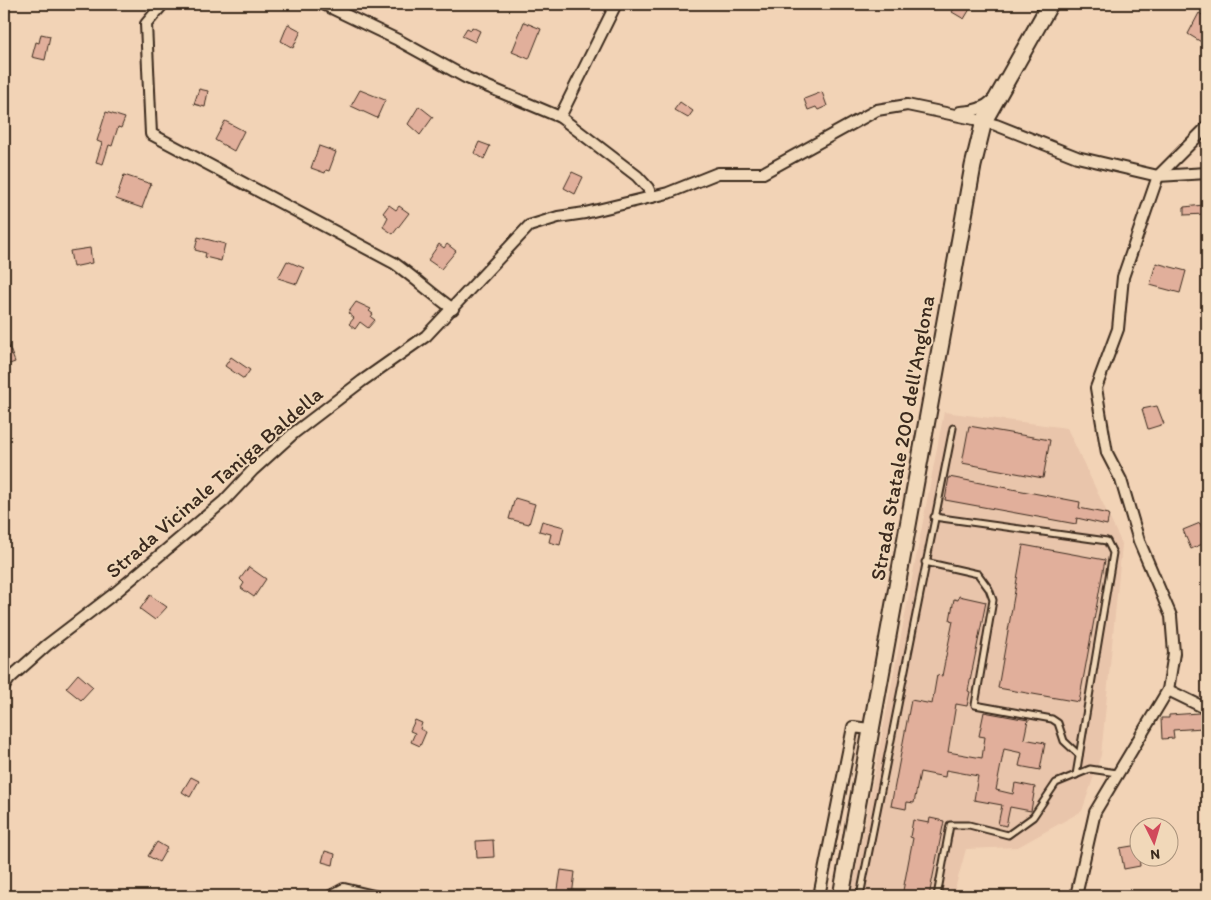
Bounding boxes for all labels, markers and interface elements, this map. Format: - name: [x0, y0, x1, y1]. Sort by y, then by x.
- street label: Strada Statale 200 dell'Anglona: [865, 294, 939, 582]
- street label: Strada Vicinale Taniga Baldella: [100, 381, 328, 583]
- north arrow: [1128, 818, 1178, 868]
- text: N: [1150, 846, 1161, 863]

